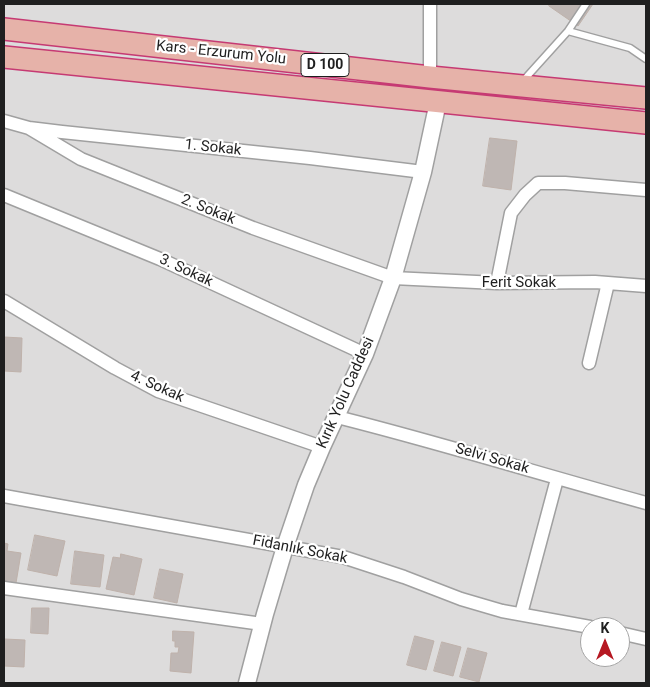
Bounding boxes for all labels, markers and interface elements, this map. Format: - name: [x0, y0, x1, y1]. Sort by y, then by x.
- street label: Kars - Erzurum Yolu: [155, 37, 287, 69]
- road number: D 100: [301, 54, 349, 76]
- street label: 1. Sokak: [184, 136, 242, 160]
- street label: 2. Sokak: [178, 191, 238, 229]
- street label: 3. Sokak: [156, 251, 216, 291]
- street label: Ferit Sokak: [482, 274, 556, 292]
- street label: Kırık Yolu Caddesi: [313, 334, 379, 452]
- street label: 4. Sokak: [127, 367, 187, 407]
- street label: Selvi Sokak: [453, 440, 531, 478]
- street label: Fidanlık Sokak: [251, 532, 349, 568]
- north arrow: [580, 617, 630, 667]
- text: K: [601, 620, 609, 636]

